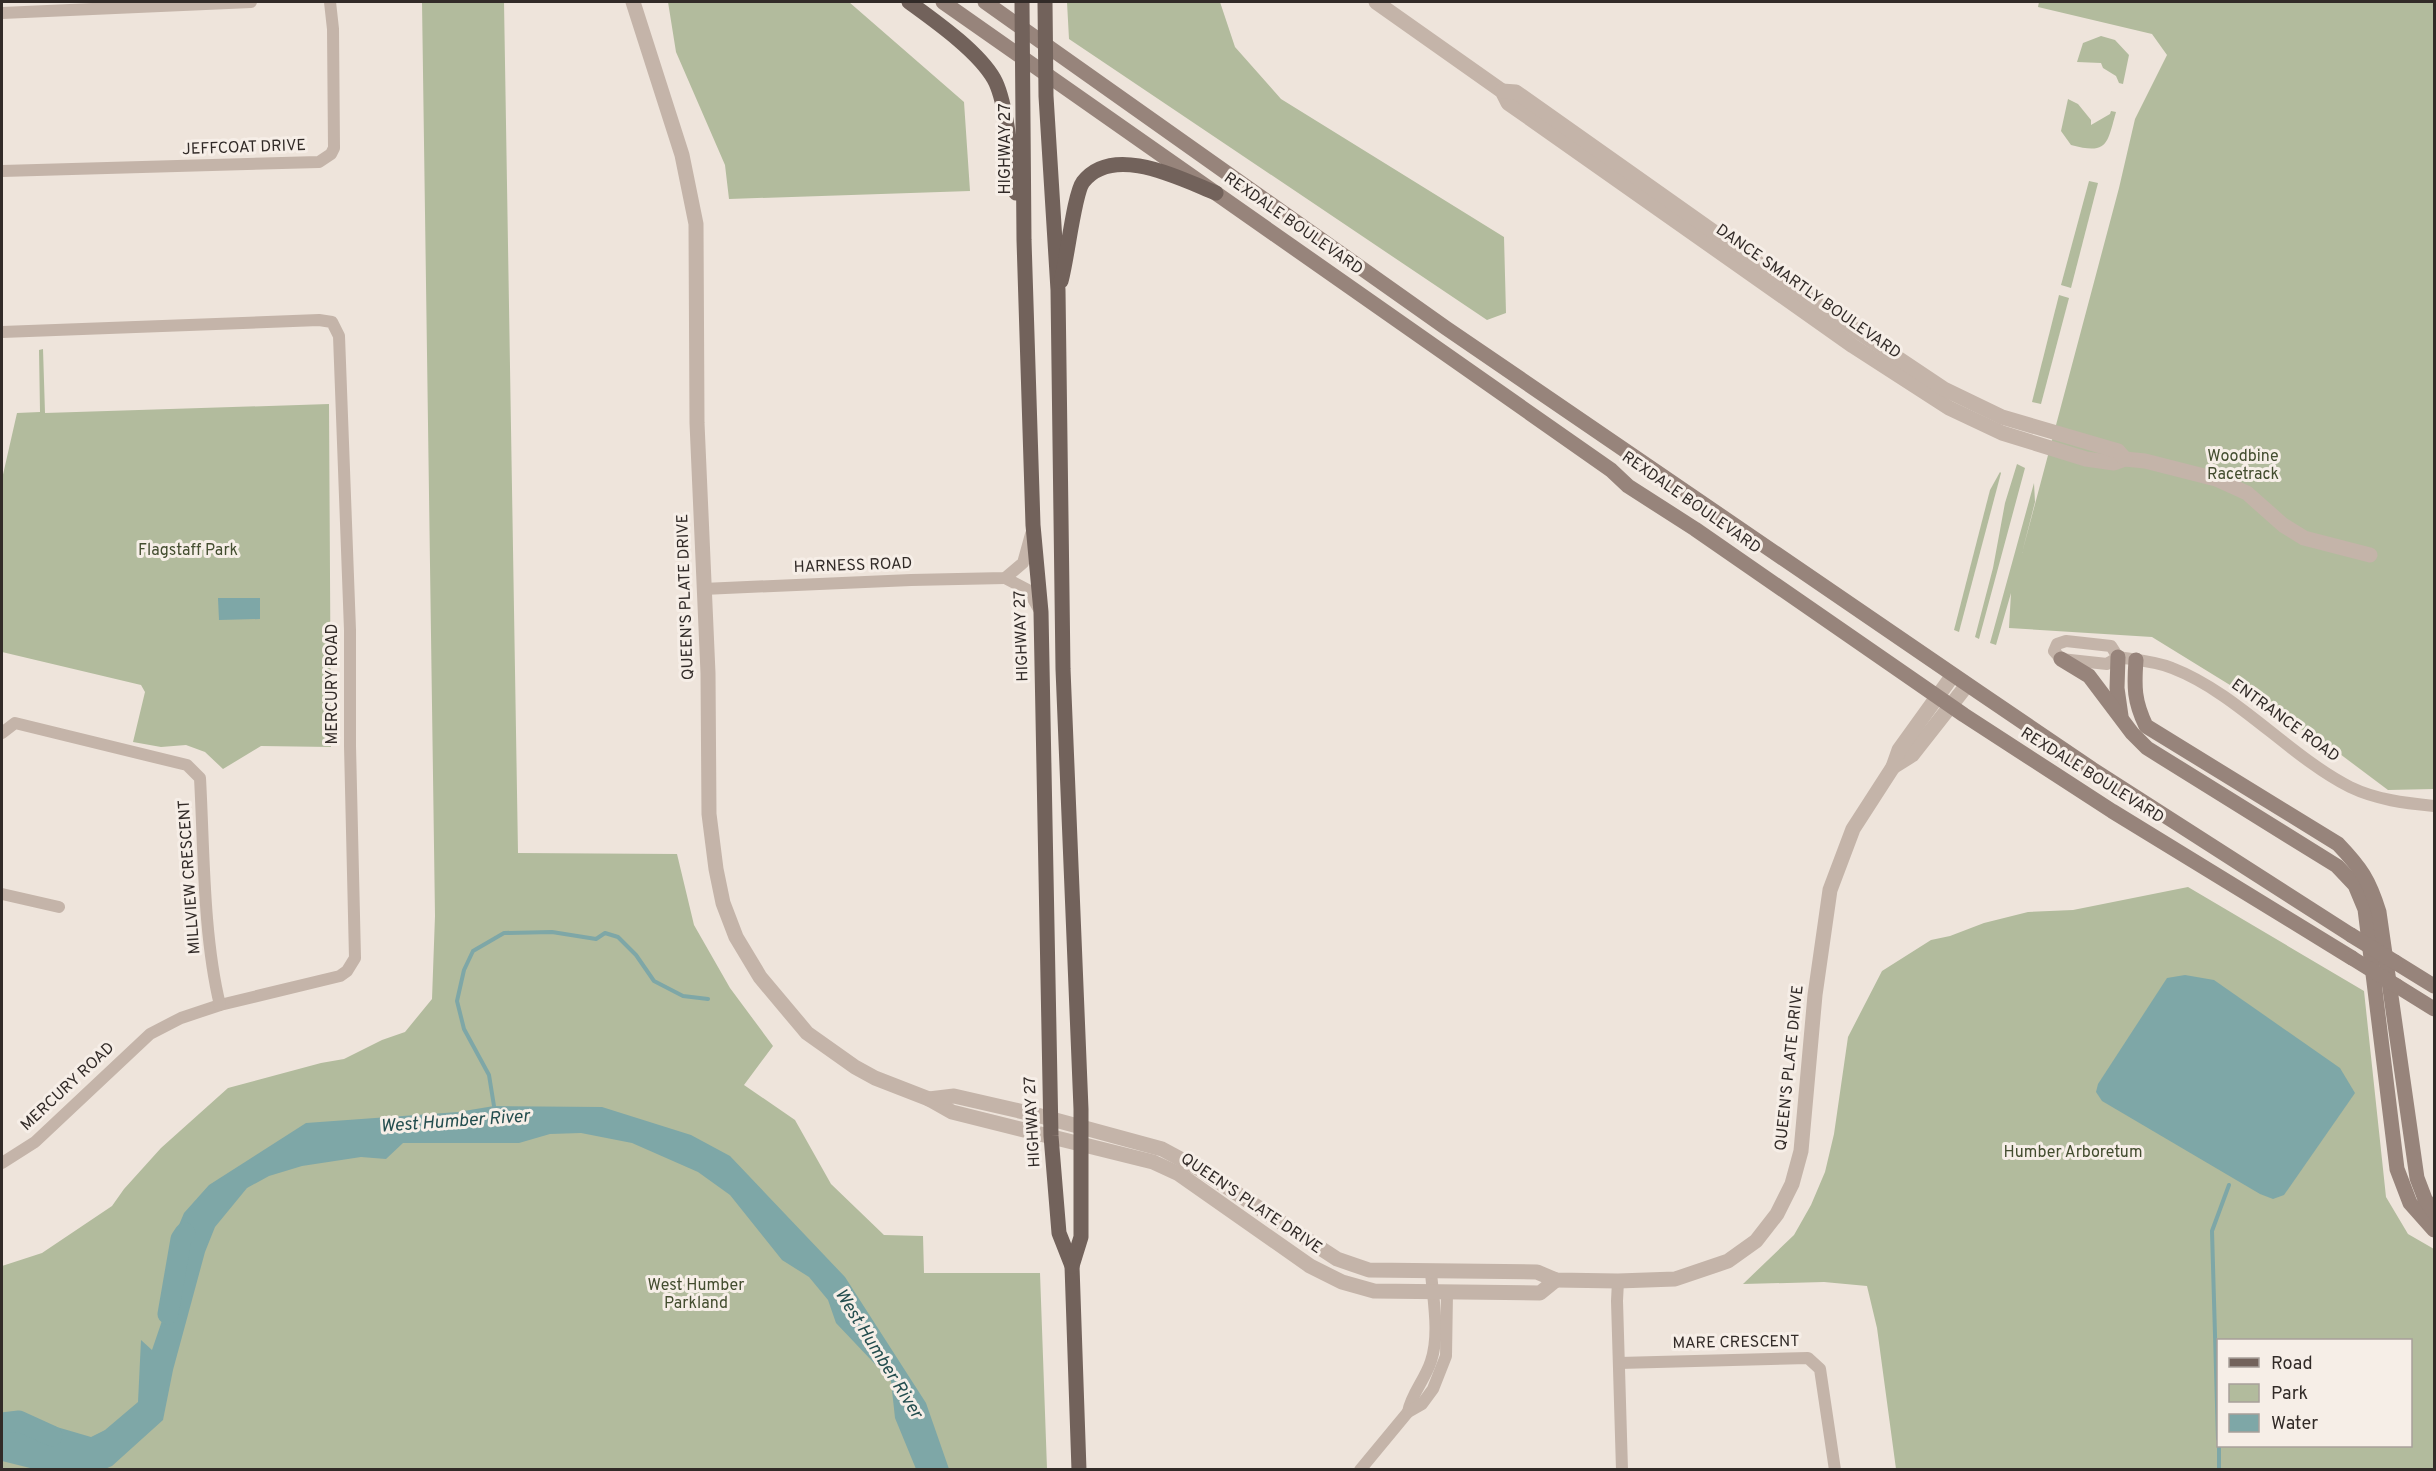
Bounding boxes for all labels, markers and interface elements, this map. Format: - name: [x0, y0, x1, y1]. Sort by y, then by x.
- street label: HIGHWAY 27: [996, 103, 1016, 195]
- street label: JEFFCOAT DRIVE: [182, 136, 306, 160]
- street label: REXDALE BOULEVARD: [1220, 168, 1366, 280]
- street label: DANCE SMARTLY BOULEVARD: [1712, 220, 1904, 364]
- street label: REXDALE BOULEVARD: [1618, 447, 1764, 559]
- park label: Woodbine Racetrack: [2207, 447, 2279, 485]
- street label: QUEEN'S PLATE DRIVE: [673, 514, 699, 680]
- park label: Flagstaff Park: [138, 541, 238, 561]
- street label: HARNESS ROAD: [793, 554, 913, 578]
- street label: HIGHWAY 27: [1010, 590, 1034, 682]
- street label: MERCURY ROAD: [323, 624, 343, 744]
- street label: ENTRANCE ROAD: [2227, 675, 2343, 767]
- street label: REXDALE BOULEVARD: [2017, 724, 2167, 828]
- street label: MILLVIEW CRESCENT: [175, 799, 205, 955]
- street label: QUEEN'S PLATE DRIVE: [1771, 984, 1809, 1152]
- street label: MERCURY ROAD: [17, 1038, 119, 1136]
- street label: HIGHWAY 27: [1021, 1076, 1045, 1168]
- water label: West Humber River: [380, 1105, 532, 1139]
- park label: Humber Arboretum: [2004, 1143, 2142, 1163]
- street label: QUEEN'S PLATE DRIVE: [1176, 1149, 1326, 1259]
- park label: West Humber Parkland: [648, 1276, 744, 1314]
- water label: West Humber River: [829, 1285, 928, 1425]
- street label: MARE CRESCENT: [1672, 1332, 1800, 1354]
- legend: [2217, 1339, 2412, 1447]
- text: Road: [2271, 1353, 2313, 1376]
- text: Park: [2271, 1383, 2308, 1406]
- text: Water: [2271, 1413, 2318, 1436]

